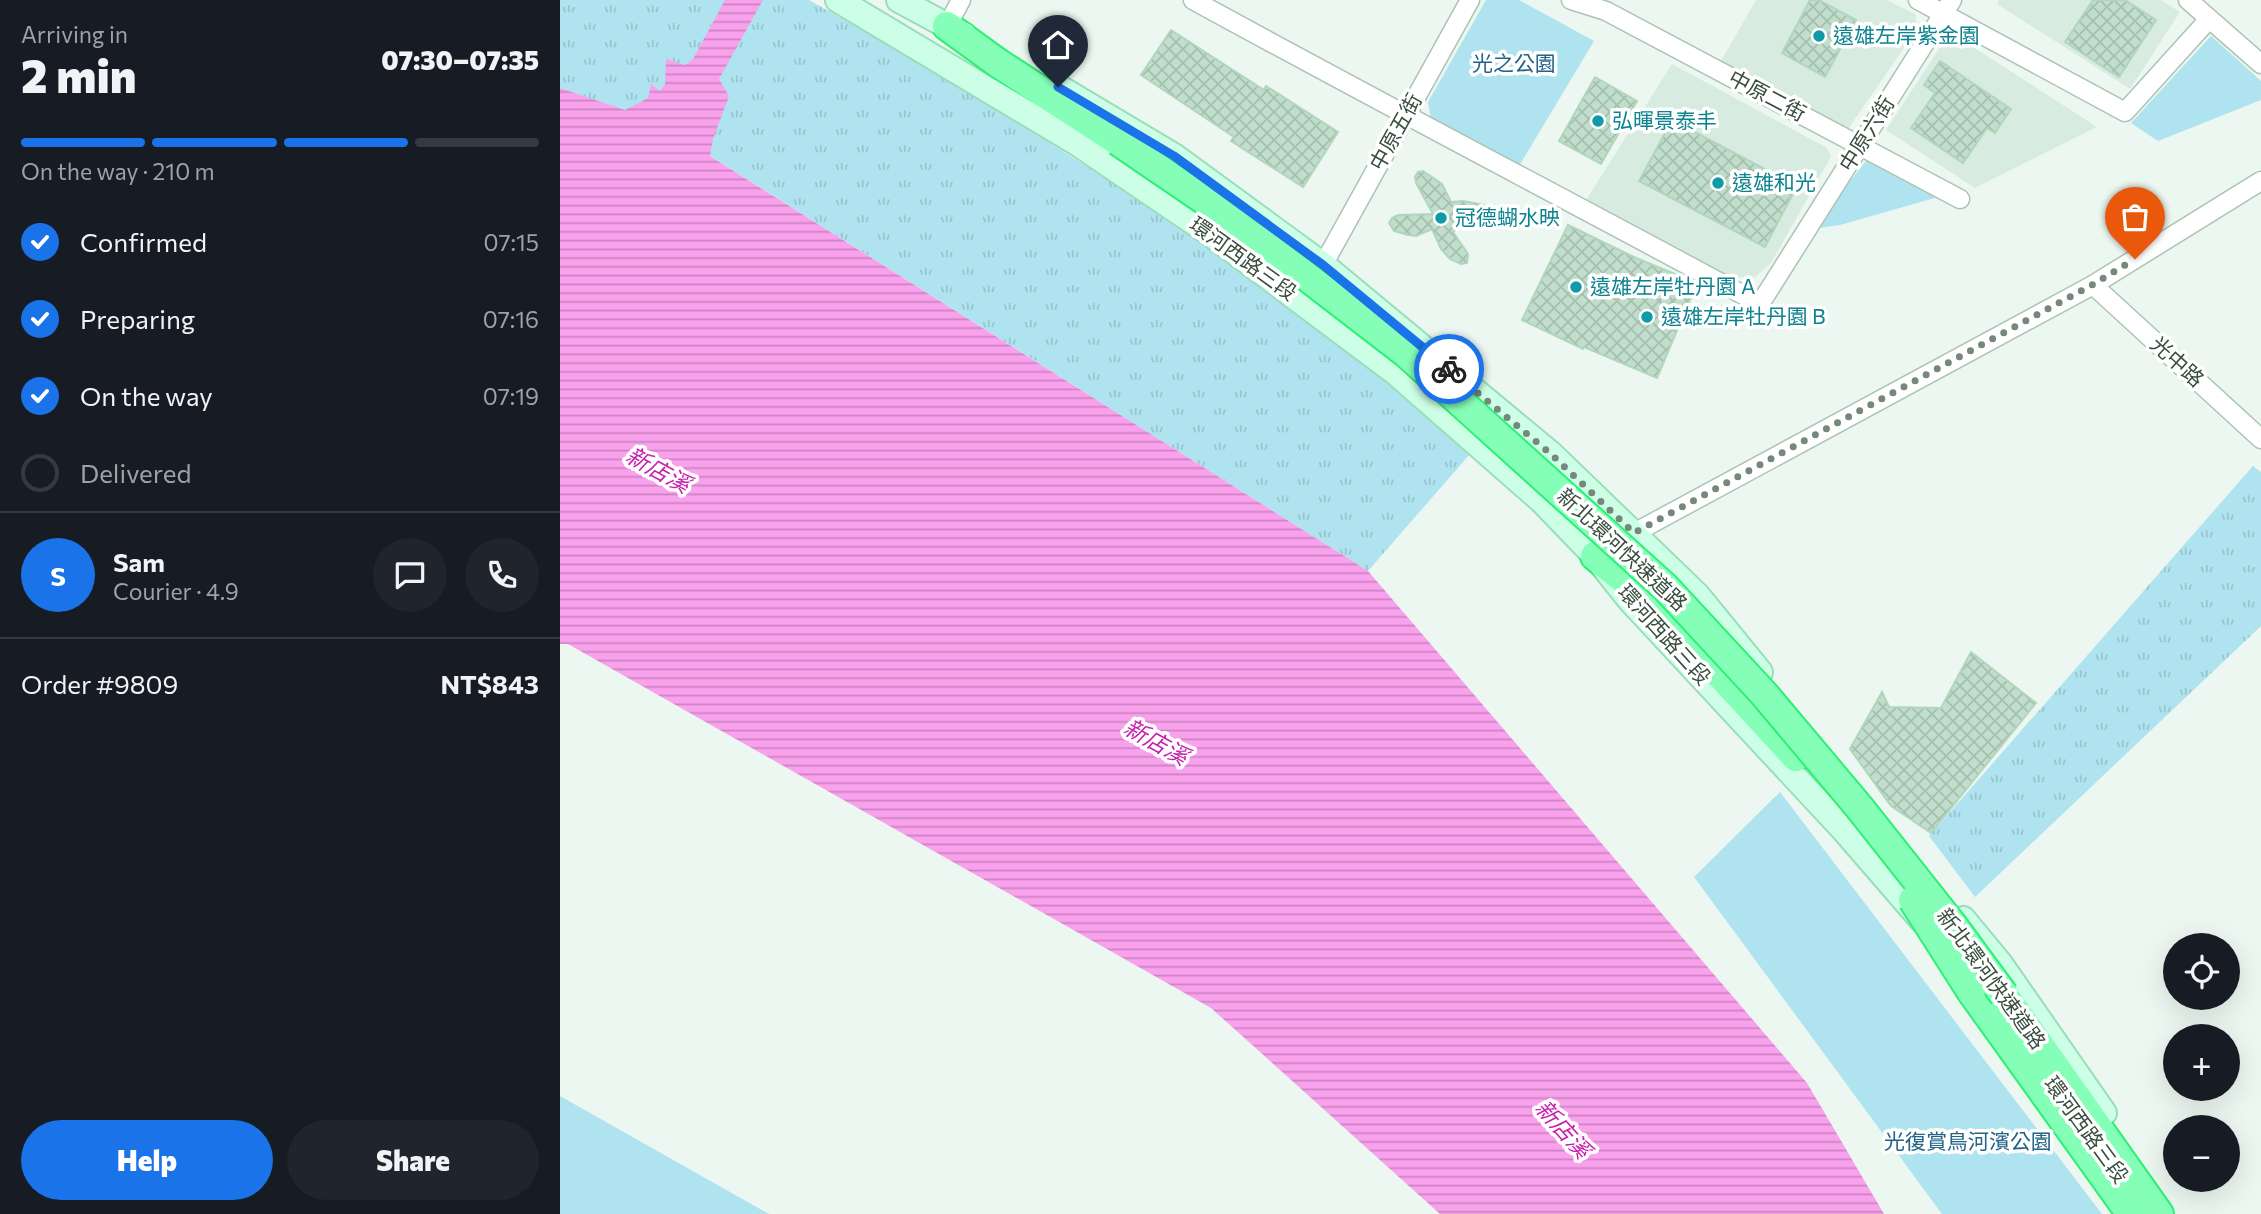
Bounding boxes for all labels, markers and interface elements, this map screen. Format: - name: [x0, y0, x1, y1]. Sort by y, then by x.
- pin: [1028, 15, 1088, 87]
- text: Arriving in: [21, 20, 128, 48]
- place label: 遠雄左岸紫金園: [1833, 22, 1980, 47]
- icon: home: [1039, 26, 1077, 64]
- marker: 遠雄左岸紫金園: [1811, 28, 1827, 44]
- text: 07:30–07:35: [381, 44, 539, 75]
- text: 2 min: [21, 46, 137, 102]
- park label: 光之公園: [1472, 50, 1556, 75]
- street label: 中原二街: [1725, 64, 1811, 125]
- street label: 中原五街: [1363, 88, 1426, 174]
- street label: 中原六街: [1833, 91, 1899, 175]
- place label: 弘暉景泰丰: [1612, 107, 1717, 132]
- marker: 弘暉景泰丰: [1590, 113, 1606, 129]
- text: On the way · 210 m: [21, 157, 215, 185]
- place label: 遠雄和光: [1732, 169, 1816, 194]
- marker: 遠雄和光: [1710, 175, 1726, 191]
- pin: [2105, 187, 2165, 259]
- icon: bag: [2116, 198, 2154, 236]
- place label: 冠德蝴水映: [1455, 204, 1560, 229]
- marker: 冠德蝴水映: [1433, 210, 1449, 226]
- street label: 環河西路三段: [1186, 211, 1302, 305]
- icon: check: [21, 223, 59, 261]
- text: Confirmed: [80, 226, 207, 257]
- text: 07:15: [483, 228, 539, 256]
- place label: 遠雄左岸牡丹園 A: [1590, 273, 1756, 298]
- marker: 遠雄左岸牡丹園 A: [1568, 279, 1584, 295]
- icon: check: [21, 300, 59, 338]
- text: Preparing: [80, 303, 195, 334]
- place label: 遠雄左岸牡丹園 B: [1661, 303, 1826, 328]
- text: 07:16: [483, 305, 539, 333]
- marker: 遠雄左岸牡丹園 B: [1639, 309, 1655, 325]
- street label: 光中路: [2146, 331, 2210, 391]
- courier: [1414, 334, 1484, 404]
- icon: bike: [1430, 350, 1468, 388]
- icon: check: [21, 377, 59, 415]
- text: On the way: [80, 380, 213, 411]
- text: 07:19: [483, 382, 539, 410]
- water label: 新店溪: [622, 440, 698, 500]
- text: Delivered: [80, 457, 191, 488]
- street label: 新北環河快速道路: [1553, 482, 1693, 615]
- button: chat: [373, 538, 447, 612]
- button: phone: [465, 538, 539, 612]
- text: Sam: [113, 546, 165, 577]
- text: S: [50, 560, 66, 591]
- text: Courier · 4.9: [113, 577, 239, 605]
- street label: 環河西路三段: [1614, 579, 1717, 689]
- text: Order #9809: [21, 668, 178, 699]
- text: NT$843: [441, 668, 539, 699]
- water label: 新店溪: [1120, 712, 1196, 772]
- street label: 新北環河快速道路: [1933, 903, 2052, 1053]
- map controls: [2163, 933, 2240, 1192]
- button: locate: [2163, 933, 2240, 1010]
- button: +: [2163, 1024, 2240, 1101]
- street label: 環河西路三段: [2040, 1071, 2134, 1187]
- water label: 新店溪: [1530, 1093, 1599, 1166]
- button: −: [2163, 1115, 2240, 1192]
- button: Help: [21, 1120, 273, 1200]
- button: Share: [287, 1120, 539, 1200]
- park label: 光復賞鳥河濱公園: [1884, 1128, 2052, 1153]

